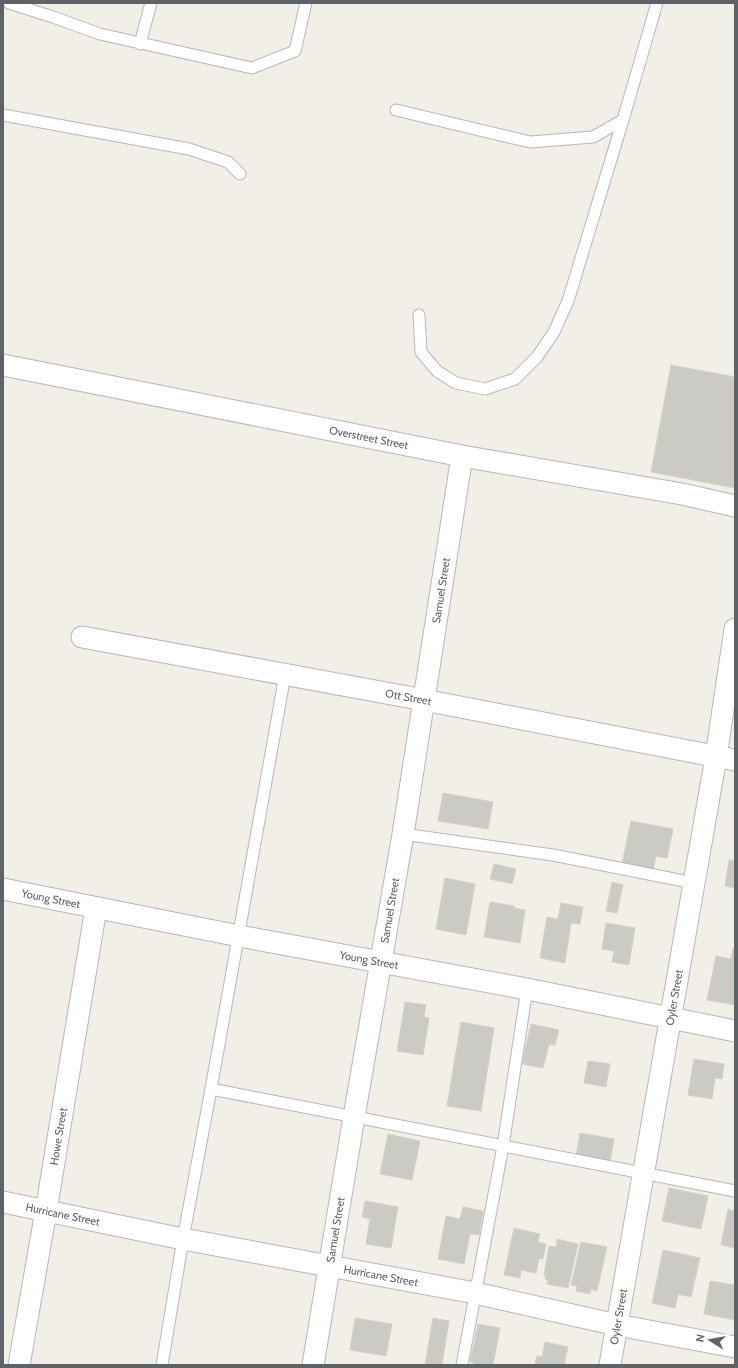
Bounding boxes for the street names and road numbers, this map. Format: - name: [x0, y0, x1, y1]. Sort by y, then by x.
- street label: Overstreet Street: [328, 423, 410, 452]
- street label: Samuel Street: [429, 556, 453, 624]
- street label: Ott Street: [384, 686, 433, 708]
- street label: Samuel Street: [377, 876, 402, 944]
- street label: Young Street: [19, 886, 82, 911]
- street label: Young Street: [338, 947, 400, 972]
- street label: Oyler Street: [662, 968, 686, 1027]
- street label: Howe Street: [47, 1106, 70, 1166]
- street label: Samuel Street: [323, 1196, 348, 1264]
- street label: Hurricane Street: [24, 1200, 101, 1229]
- street label: Hurricane Street: [342, 1262, 420, 1289]
- street label: Oyler Street: [607, 1287, 630, 1346]

